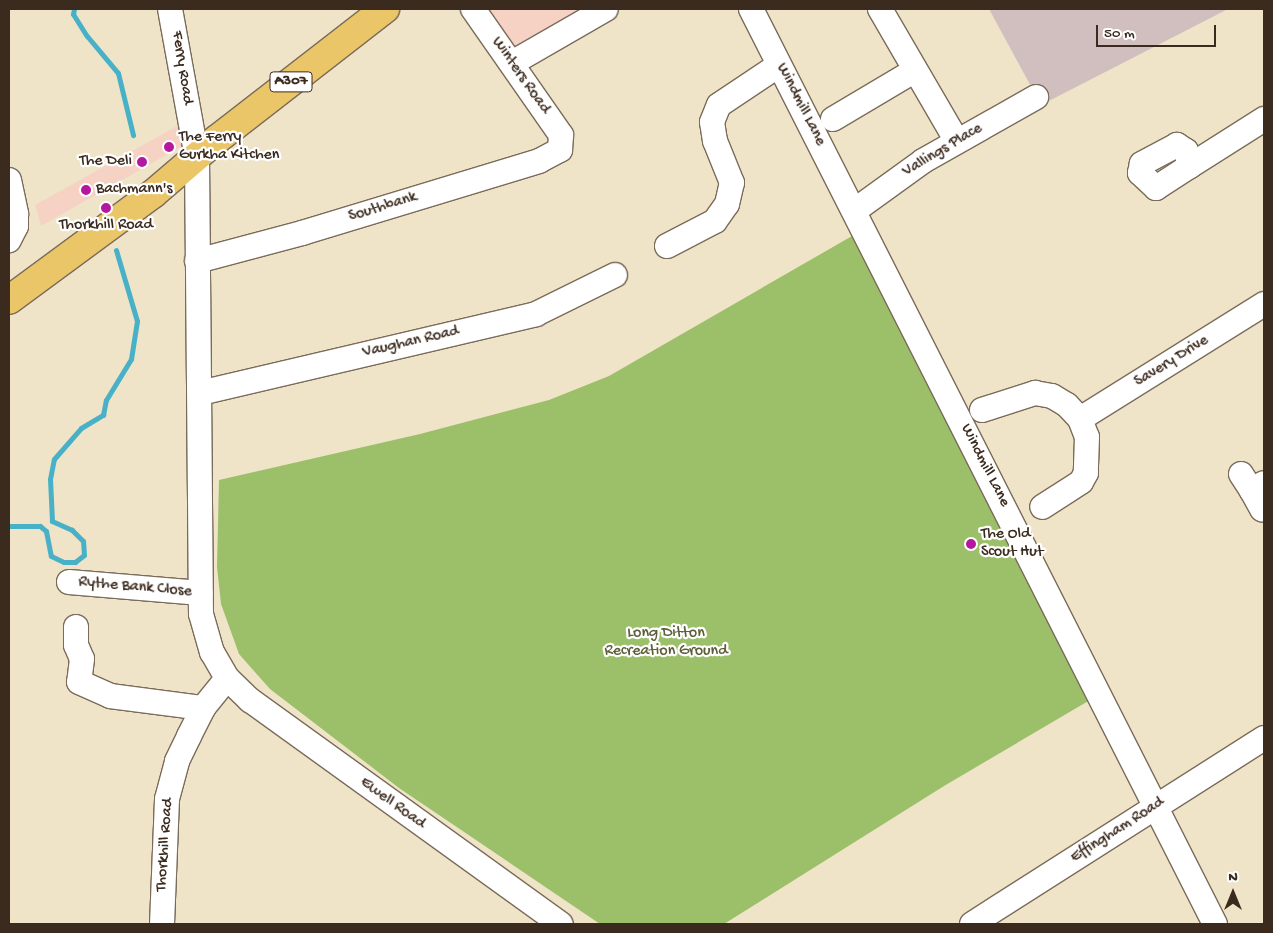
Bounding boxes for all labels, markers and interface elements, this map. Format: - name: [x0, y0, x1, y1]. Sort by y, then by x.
- scale bar: [1098, 15, 1218, 47]
- text: 50 m: [1104, 25, 1135, 43]
- street label: Ferry Road: [166, 30, 196, 106]
- street label: Winters Road: [486, 34, 554, 118]
- street label: Windmill Lane: [771, 60, 829, 150]
- road number: A307: [268, 70, 314, 94]
- street label: Vallings Place: [900, 120, 986, 182]
- place label: The Ferry Gurkha Kitchen: [179, 128, 279, 166]
- marker: The Ferry Gurkha Kitchen: [163, 141, 175, 153]
- place label: The Deli: [80, 152, 132, 172]
- marker: The Deli: [136, 156, 148, 168]
- place label: Bachmann's: [96, 180, 172, 200]
- marker: Bachmann's: [80, 184, 92, 196]
- street label: Southbank: [347, 189, 419, 227]
- marker: Thorkhill Road: [100, 202, 112, 214]
- place label: Thorkhill Road: [59, 216, 153, 236]
- street label: Vaughan Road: [361, 323, 461, 363]
- street label: Savery Drive: [1131, 332, 1213, 392]
- street label: Windmill Lane: [955, 421, 1013, 511]
- place label: The Old Scout Hut: [981, 525, 1043, 563]
- marker: The Old Scout Hut: [965, 538, 977, 550]
- street label: Rythe Bank Close: [78, 573, 192, 603]
- park label: Long Ditton Recreation Ground: [604, 624, 728, 662]
- street label: Ewell Road: [355, 774, 429, 834]
- street label: Effingham Road: [1068, 794, 1168, 868]
- street label: Thorkhill Road: [153, 798, 179, 892]
- north arrow: [1208, 868, 1258, 918]
- text: N: [1228, 869, 1238, 886]

